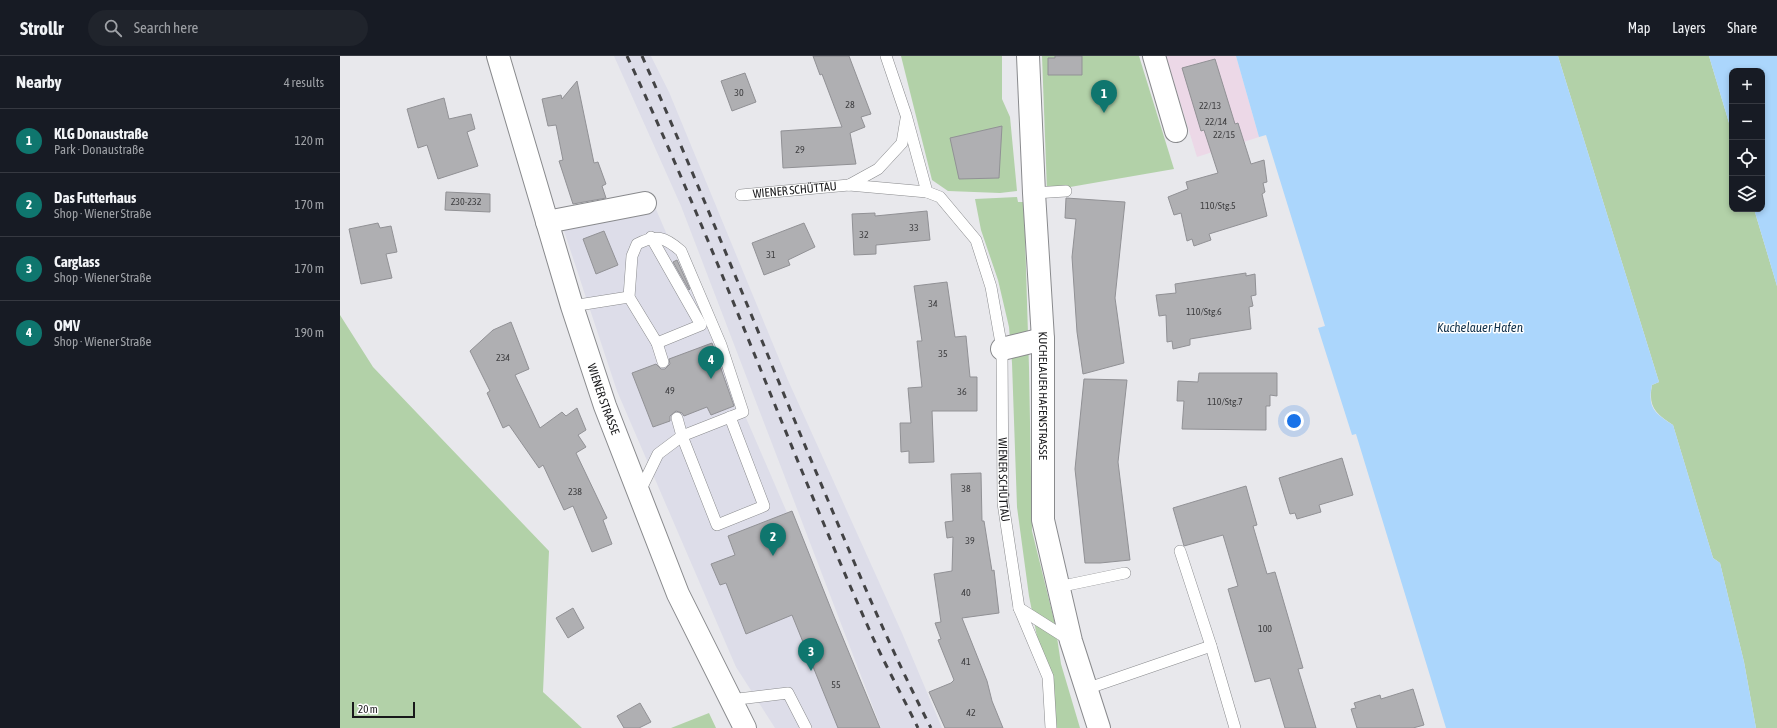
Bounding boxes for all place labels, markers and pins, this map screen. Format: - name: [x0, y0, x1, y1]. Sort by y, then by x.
- pin: 1: [1091, 80, 1117, 113]
- pin: 4: [698, 346, 724, 379]
- pin: 2: [760, 523, 786, 556]
- pin: 3: [798, 638, 824, 671]

